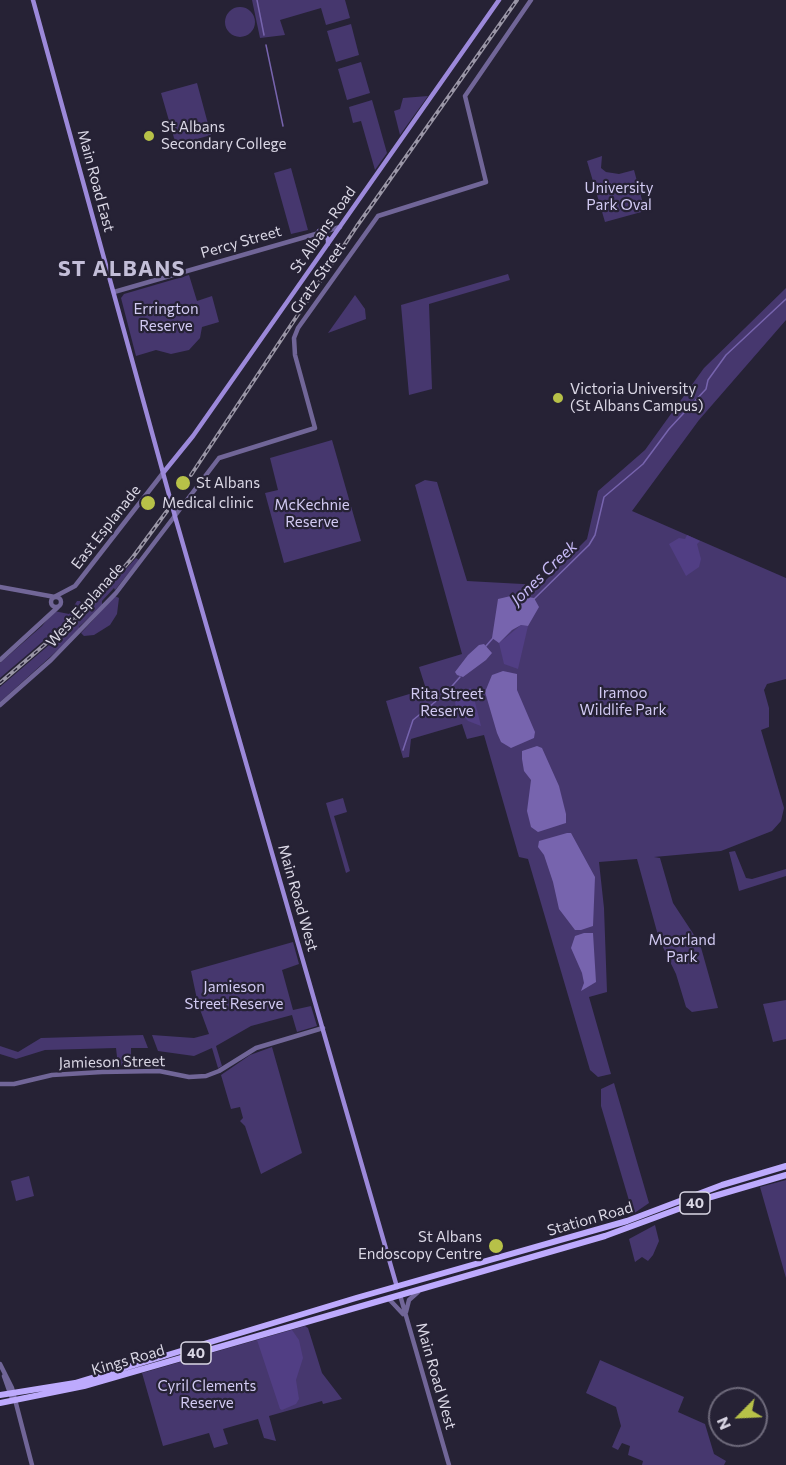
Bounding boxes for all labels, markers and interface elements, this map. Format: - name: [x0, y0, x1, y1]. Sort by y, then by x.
- place label: St Albans Secondary College: [161, 118, 286, 153]
- street label: Main Road East: [74, 128, 118, 234]
- marker: St Albans Secondary College: [142, 129, 156, 143]
- park label: University Park Oval: [584, 179, 654, 214]
- street label: St Albans Road: [286, 183, 360, 277]
- street label: Percy Street: [199, 222, 283, 262]
- street label: Gratz Street: [287, 239, 349, 317]
- district label: ST ALBANS: [58, 256, 186, 282]
- park label: Errington Reserve: [133, 300, 199, 335]
- place label: Victoria University (St Albans Campus): [570, 380, 703, 415]
- marker: Victoria University (St Albans Campus): [551, 391, 565, 405]
- marker: St Albans: [174, 474, 192, 492]
- place label: St Albans: [196, 474, 260, 492]
- street label: East Esplanade: [68, 481, 144, 573]
- marker: Medical clinic: [139, 494, 157, 512]
- place label: Medical clinic: [162, 494, 254, 512]
- park label: McKechnie Reserve: [274, 496, 350, 531]
- water label: Jones Creek: [507, 537, 581, 609]
- street label: West Esplanade: [42, 559, 128, 651]
- park label: Iramoo Wildlife Park: [579, 684, 667, 719]
- park label: Rita Street Reserve: [410, 685, 484, 720]
- street label: Main Road West: [274, 842, 322, 954]
- park label: Moorland Park: [648, 931, 716, 966]
- park label: Jamieson Street Reserve: [185, 978, 283, 1013]
- street label: Jamieson Street: [58, 1052, 166, 1072]
- road number: 40: [680, 1192, 710, 1214]
- street label: Station Road: [545, 1198, 635, 1240]
- place label: St Albans Endoscopy Centre: [358, 1228, 482, 1263]
- marker: St Albans Endoscopy Centre: [487, 1237, 505, 1255]
- street label: Main Road West: [412, 1320, 460, 1432]
- street label: Kings Road: [89, 1341, 167, 1379]
- road number: 40: [181, 1342, 211, 1364]
- park label: Cyril Clements Reserve: [158, 1377, 256, 1412]
- north arrow: [708, 1387, 768, 1447]
- text: N: [712, 1414, 734, 1433]

